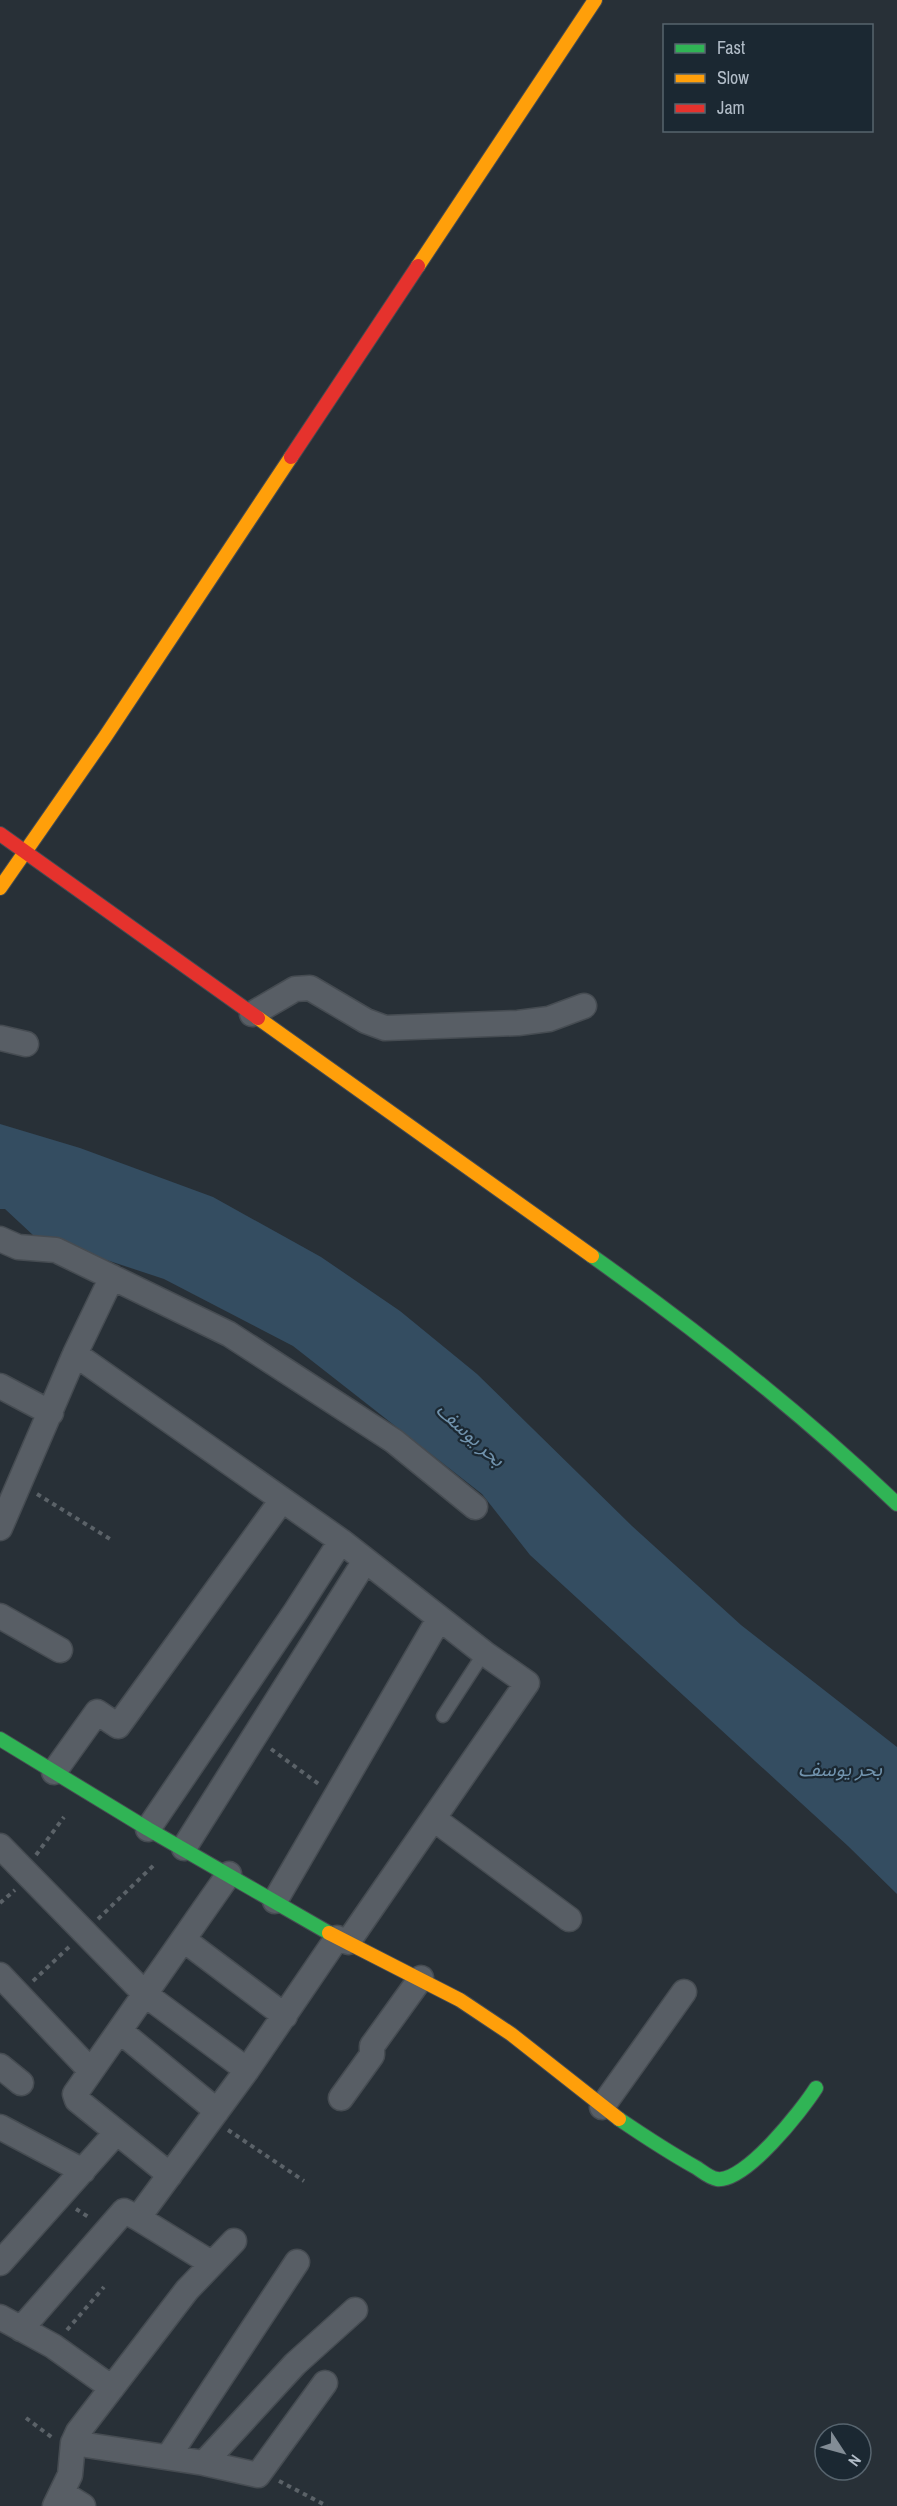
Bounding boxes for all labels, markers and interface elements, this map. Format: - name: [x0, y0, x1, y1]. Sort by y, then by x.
- legend: [663, 24, 873, 132]
- text: Fast: [717, 35, 745, 60]
- text: Slow: [717, 65, 749, 90]
- text: Jam: [717, 95, 745, 120]
- water label: بحر يوسف: [431, 1396, 512, 1472]
- water label: بحر يوسف: [798, 1755, 882, 1782]
- north arrow: [813, 2422, 873, 2482]
- text: N: [843, 2451, 867, 2471]

